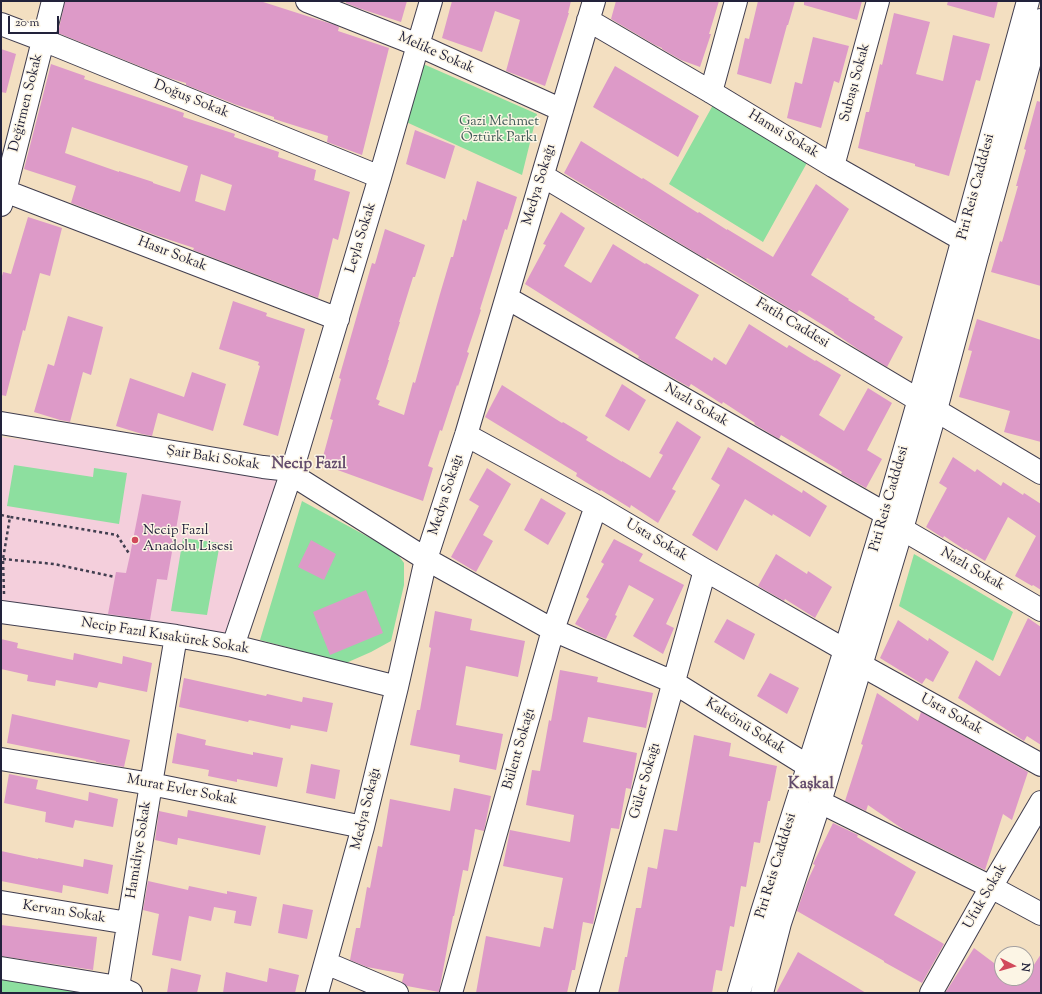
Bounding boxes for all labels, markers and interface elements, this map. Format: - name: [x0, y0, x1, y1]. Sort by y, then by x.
- scale bar: [10, 8, 61, 34]
- text: 20 m: [15, 14, 39, 32]
- street label: Melike Sokak: [395, 30, 477, 78]
- street label: Subaşı Sokak: [837, 42, 875, 124]
- street label: Değirmen Sokak: [7, 52, 47, 154]
- street label: Doğuş Sokak: [151, 77, 231, 123]
- street label: Hamsi Sokak: [745, 107, 821, 163]
- park label: Gazi Mehmet Öztürk Parkı: [459, 115, 539, 148]
- street label: Piri Reis Cadddesi: [955, 132, 999, 242]
- street label: Medya Sokağı: [520, 142, 560, 228]
- street label: Leyla Sokak: [343, 201, 381, 275]
- street label: Hasır Sokak: [135, 234, 209, 276]
- street label: Fatih Caddesi: [752, 295, 832, 353]
- street label: Nazlı Sokak: [661, 381, 731, 431]
- street label: Şair Baki Sokak: [165, 443, 261, 475]
- street label: Piri Reis Cadddesi: [867, 444, 913, 554]
- street label: Medya Sokağı: [426, 452, 468, 538]
- district label: Necip Fazıl: [271, 455, 347, 475]
- street label: Usta Sokak: [622, 517, 690, 565]
- place label: Necip Fazıl Anadolu Lisesi: [143, 524, 233, 556]
- marker: Necip Fazıl Anadolu Lisesi: [130, 535, 140, 545]
- street label: Nazlı Sokak: [937, 545, 1007, 595]
- street label: Necip Fazıl Kısakürek Sokak: [80, 615, 250, 659]
- street label: Usta Sokak: [917, 691, 985, 739]
- street label: Kaleönü Sokak: [702, 696, 788, 758]
- street label: Bülent Sokağı: [500, 706, 540, 792]
- street label: Güler Sokağı: [627, 741, 665, 821]
- street label: Medya Sokağı: [349, 766, 385, 852]
- street label: Murat Evler Sokak: [125, 772, 239, 810]
- district label: Kaşkal: [788, 775, 834, 795]
- street label: Hamidiye Sokak: [124, 800, 156, 900]
- street label: Piri Reis Cadddesi: [753, 811, 801, 921]
- street label: Ufuk Sokak: [961, 861, 1011, 933]
- street label: Kervan Sokak: [21, 898, 107, 928]
- north arrow: [994, 946, 1034, 986]
- text: N: [1017, 962, 1033, 972]

